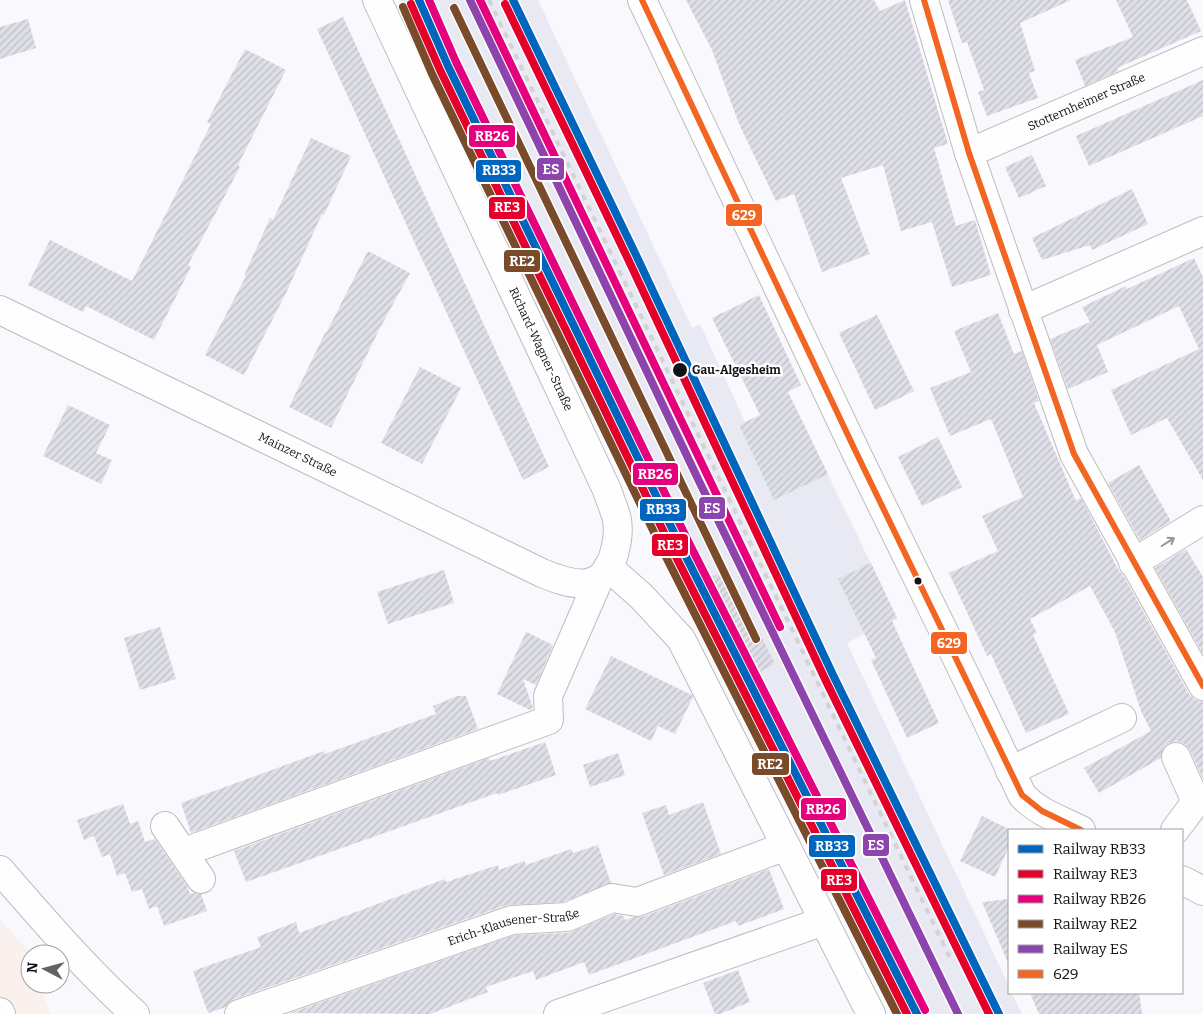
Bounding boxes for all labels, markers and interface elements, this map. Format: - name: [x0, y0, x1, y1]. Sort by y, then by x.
- street label: Stotternheimer Straße: [1026, 70, 1147, 134]
- line badge: RB26: [468, 124, 516, 148]
- text: RB26: [475, 128, 509, 145]
- line badge: ES: [536, 157, 565, 181]
- line badge: RB33: [475, 159, 522, 183]
- text: ES: [543, 161, 559, 178]
- text: RB33: [482, 162, 516, 179]
- line badge: RE3: [488, 196, 526, 220]
- text: RE3: [494, 199, 520, 216]
- line badge: 629: [725, 203, 763, 227]
- text: 629: [732, 207, 756, 224]
- line badge: RE2: [503, 249, 541, 273]
- text: RE2: [509, 253, 535, 270]
- street label: Richard-Wagner-Straße: [506, 285, 576, 413]
- marker: Gau-Algesheim: [671, 361, 689, 379]
- place label: Gau-Algesheim: [692, 363, 781, 377]
- street label: Mainzer Straße: [256, 430, 339, 479]
- line badge: RB26: [632, 462, 679, 486]
- text: RB26: [638, 466, 672, 483]
- line badge: ES: [698, 496, 726, 520]
- line badge: RB33: [639, 498, 687, 522]
- text: ES: [704, 500, 720, 517]
- text: RB33: [646, 501, 680, 518]
- line badge: RE3: [651, 533, 689, 557]
- one-way arrow: [1161, 536, 1175, 546]
- text: RE3: [657, 537, 683, 554]
- unlabelled marker: [913, 576, 923, 586]
- line badge: 629: [930, 631, 968, 655]
- text: 629: [937, 635, 961, 652]
- line badge: RE2: [751, 752, 790, 776]
- text: RE2: [757, 756, 783, 773]
- line badge: RB26: [800, 797, 847, 821]
- text: RB26: [806, 801, 840, 818]
- legend: [1008, 829, 1183, 994]
- line badge: ES: [862, 833, 890, 857]
- line badge: RB33: [808, 834, 856, 858]
- text: ES: [868, 837, 884, 854]
- text: RB33: [815, 838, 849, 855]
- text: Railway RB33: [1053, 840, 1146, 858]
- text: Railway RE3: [1053, 865, 1137, 883]
- line badge: RE3: [820, 868, 858, 892]
- text: RE3: [826, 872, 852, 889]
- text: Railway RB26: [1053, 890, 1146, 908]
- street label: Erich-Klausener-Straße: [446, 906, 582, 949]
- text: Railway RE2: [1053, 915, 1137, 933]
- text: Railway ES: [1053, 940, 1128, 958]
- north arrow: [20, 944, 70, 994]
- text: N: [24, 961, 42, 974]
- text: 629: [1053, 965, 1079, 983]

